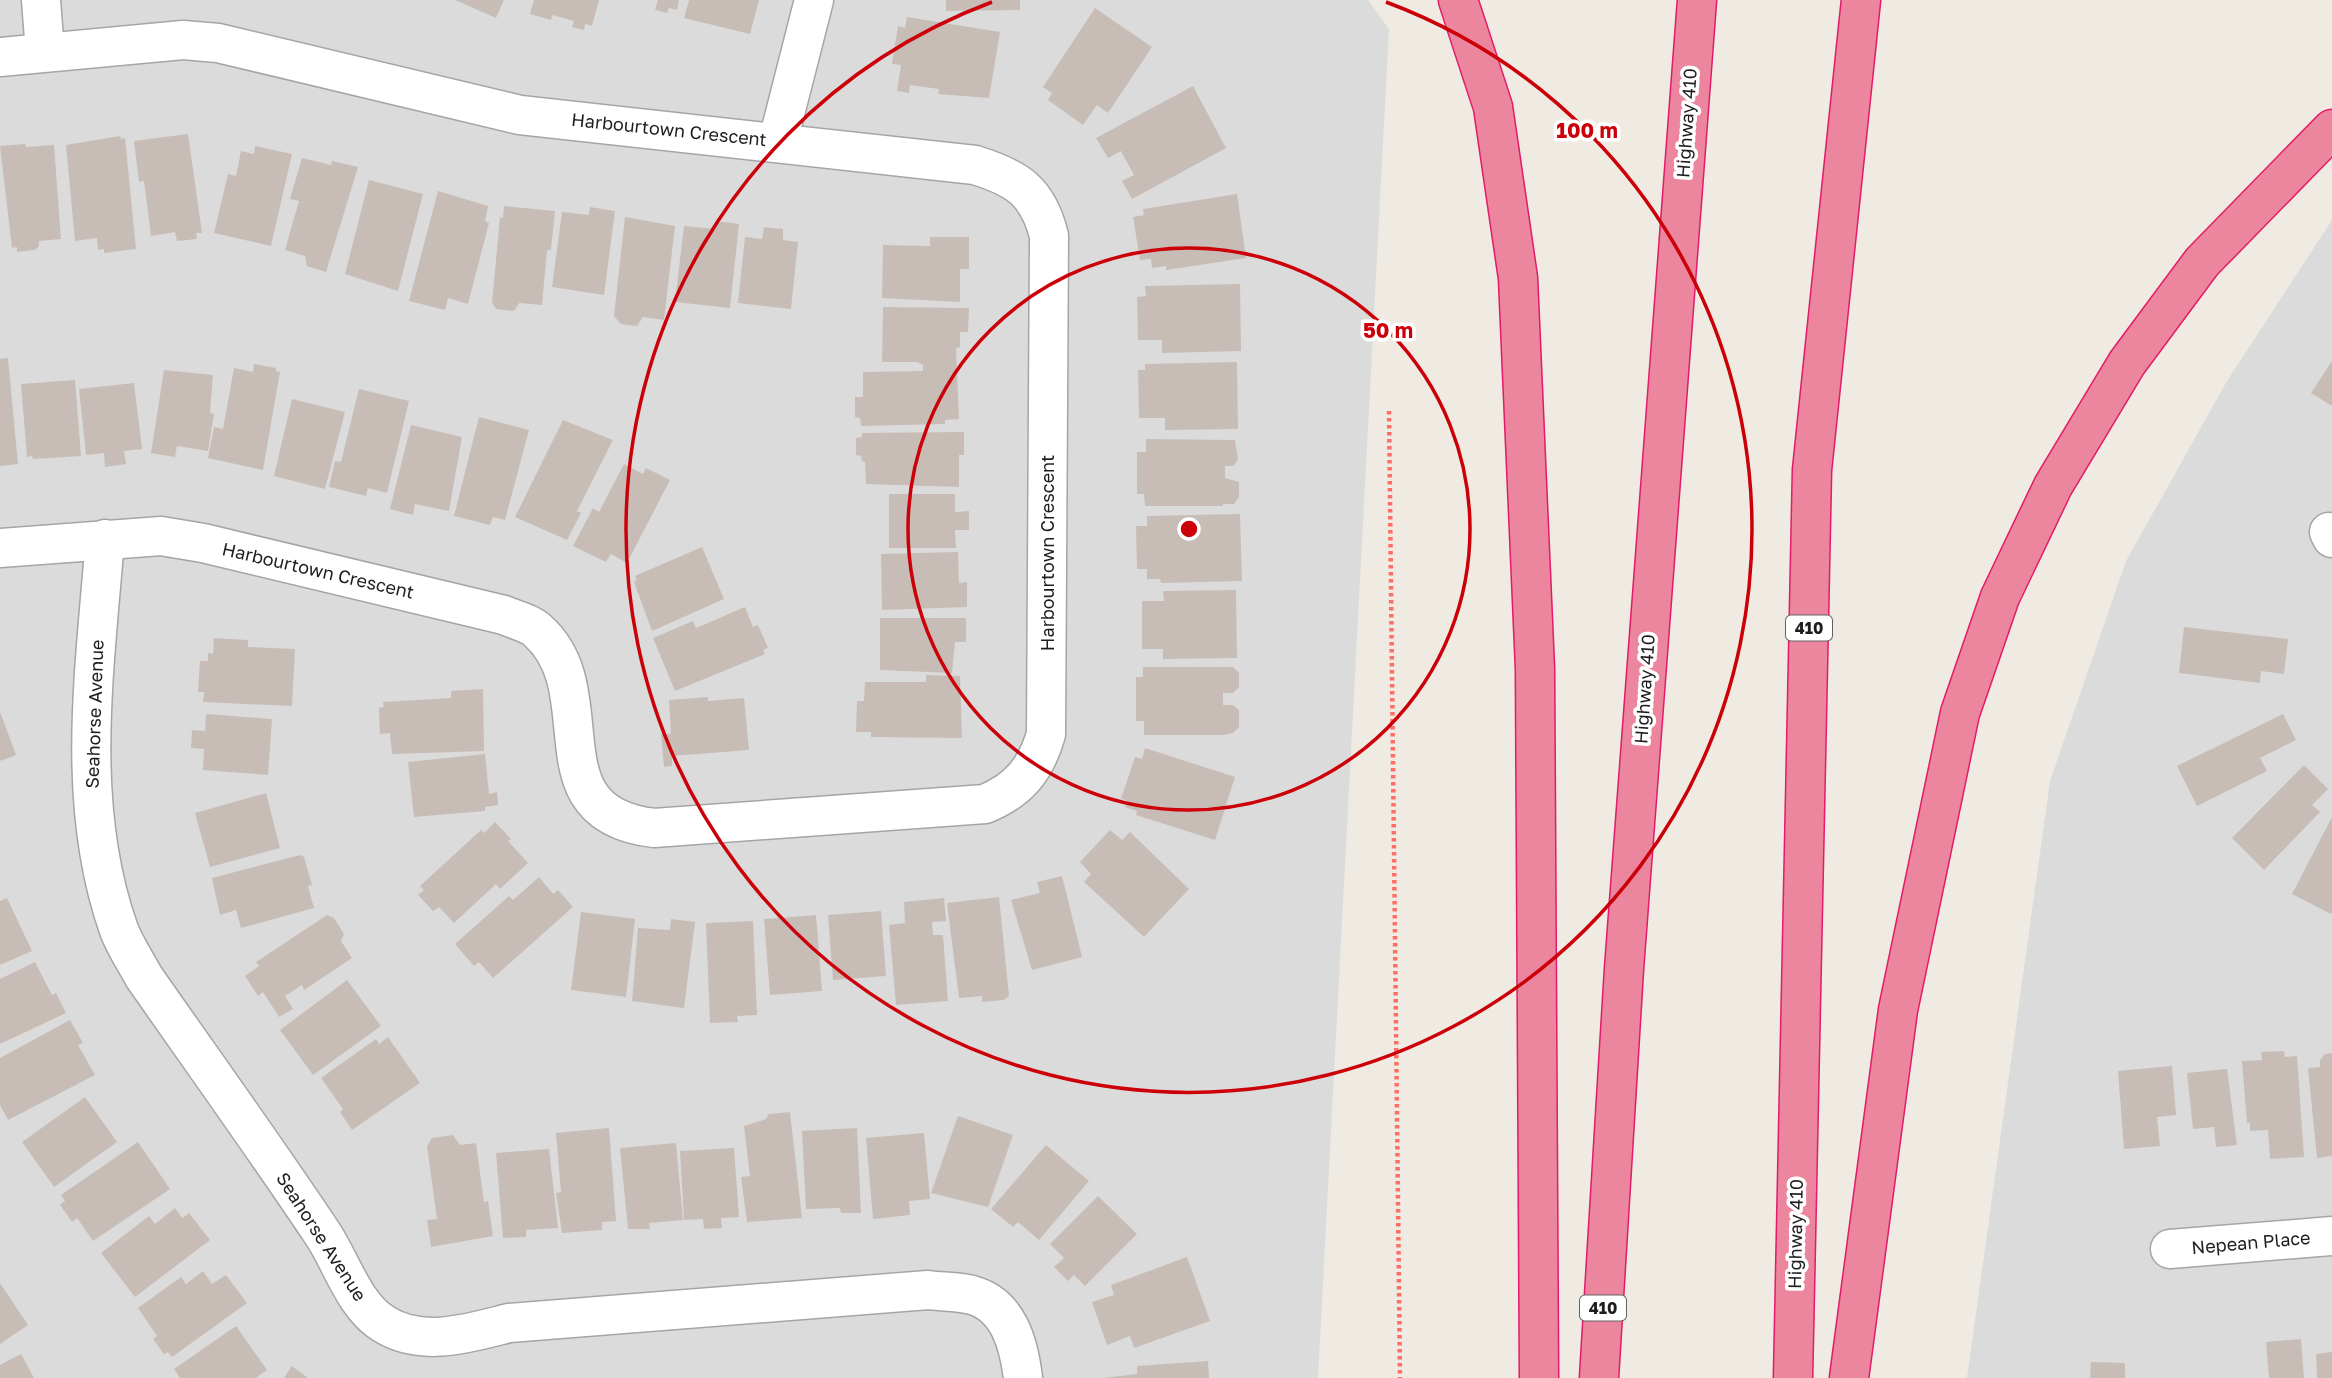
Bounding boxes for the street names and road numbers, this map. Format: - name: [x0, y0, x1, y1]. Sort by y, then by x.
- street label: Highway 410: [1671, 67, 1701, 179]
- street label: Harbourtown Crescent: [570, 108, 768, 150]
- street label: Harbourtown Crescent: [1036, 455, 1058, 651]
- street label: Harbourtown Crescent: [220, 537, 416, 603]
- road number: 410: [1786, 615, 1832, 640]
- street label: Highway 410: [1629, 633, 1659, 745]
- street label: Seahorse Avenue: [80, 639, 108, 789]
- street label: Seahorse Avenue: [272, 1168, 372, 1305]
- street label: Highway 410: [1783, 1179, 1807, 1289]
- street label: Nepean Place: [2191, 1226, 2311, 1258]
- road number: 410: [1580, 1296, 1626, 1320]

